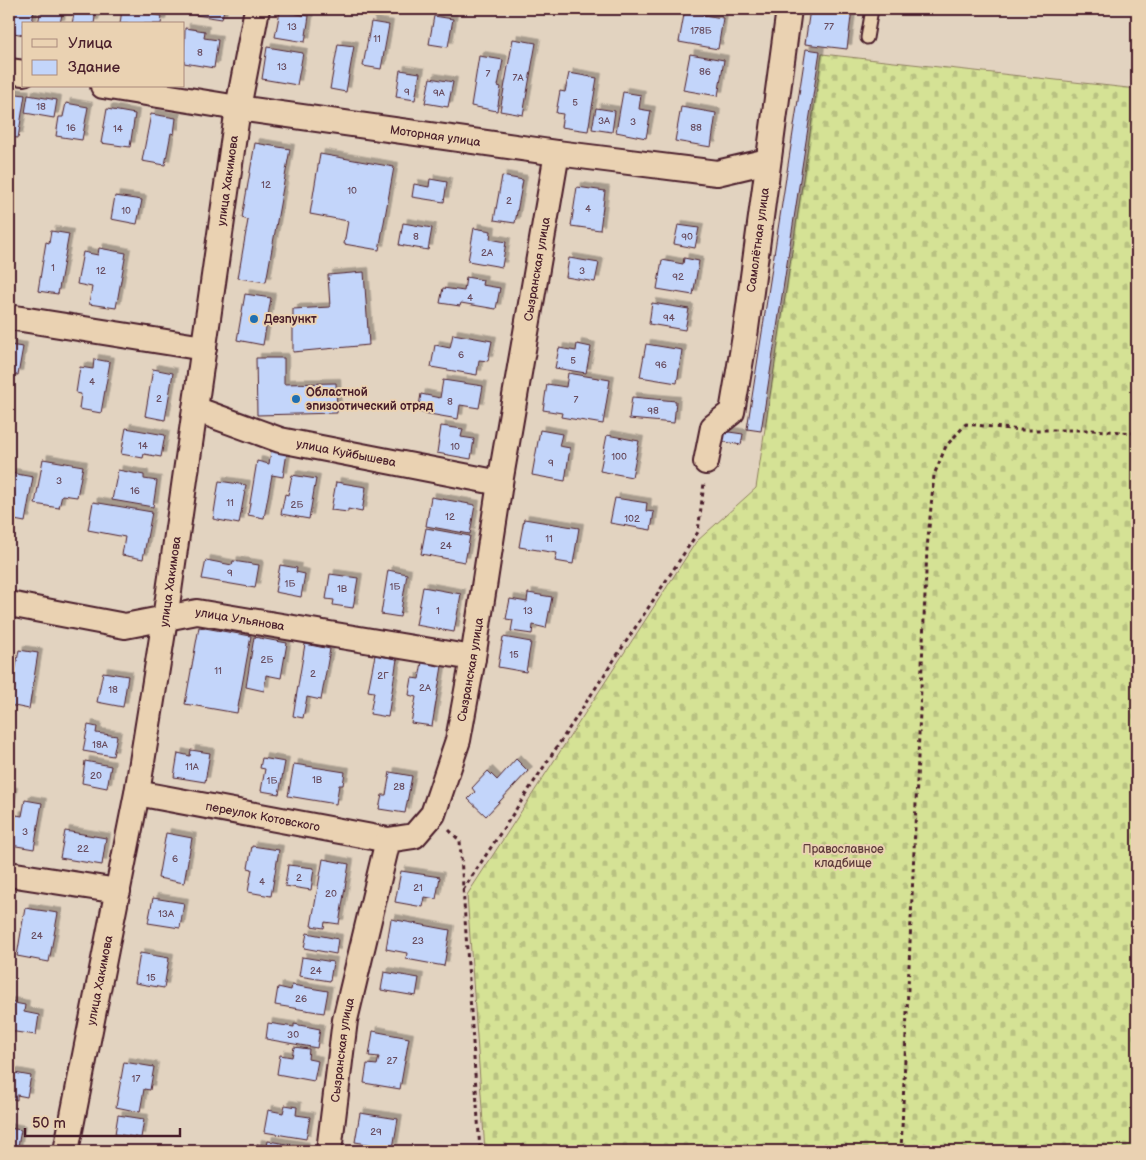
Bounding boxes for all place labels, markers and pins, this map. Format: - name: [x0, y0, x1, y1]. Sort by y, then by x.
- place label: Дезпункт: [264, 312, 317, 327]
- marker: Дезпункт: [248, 313, 260, 325]
- place label: Областной эпизоотический отряд: [306, 385, 434, 414]
- marker: Областной эпизоотический отряд: [290, 393, 302, 405]

